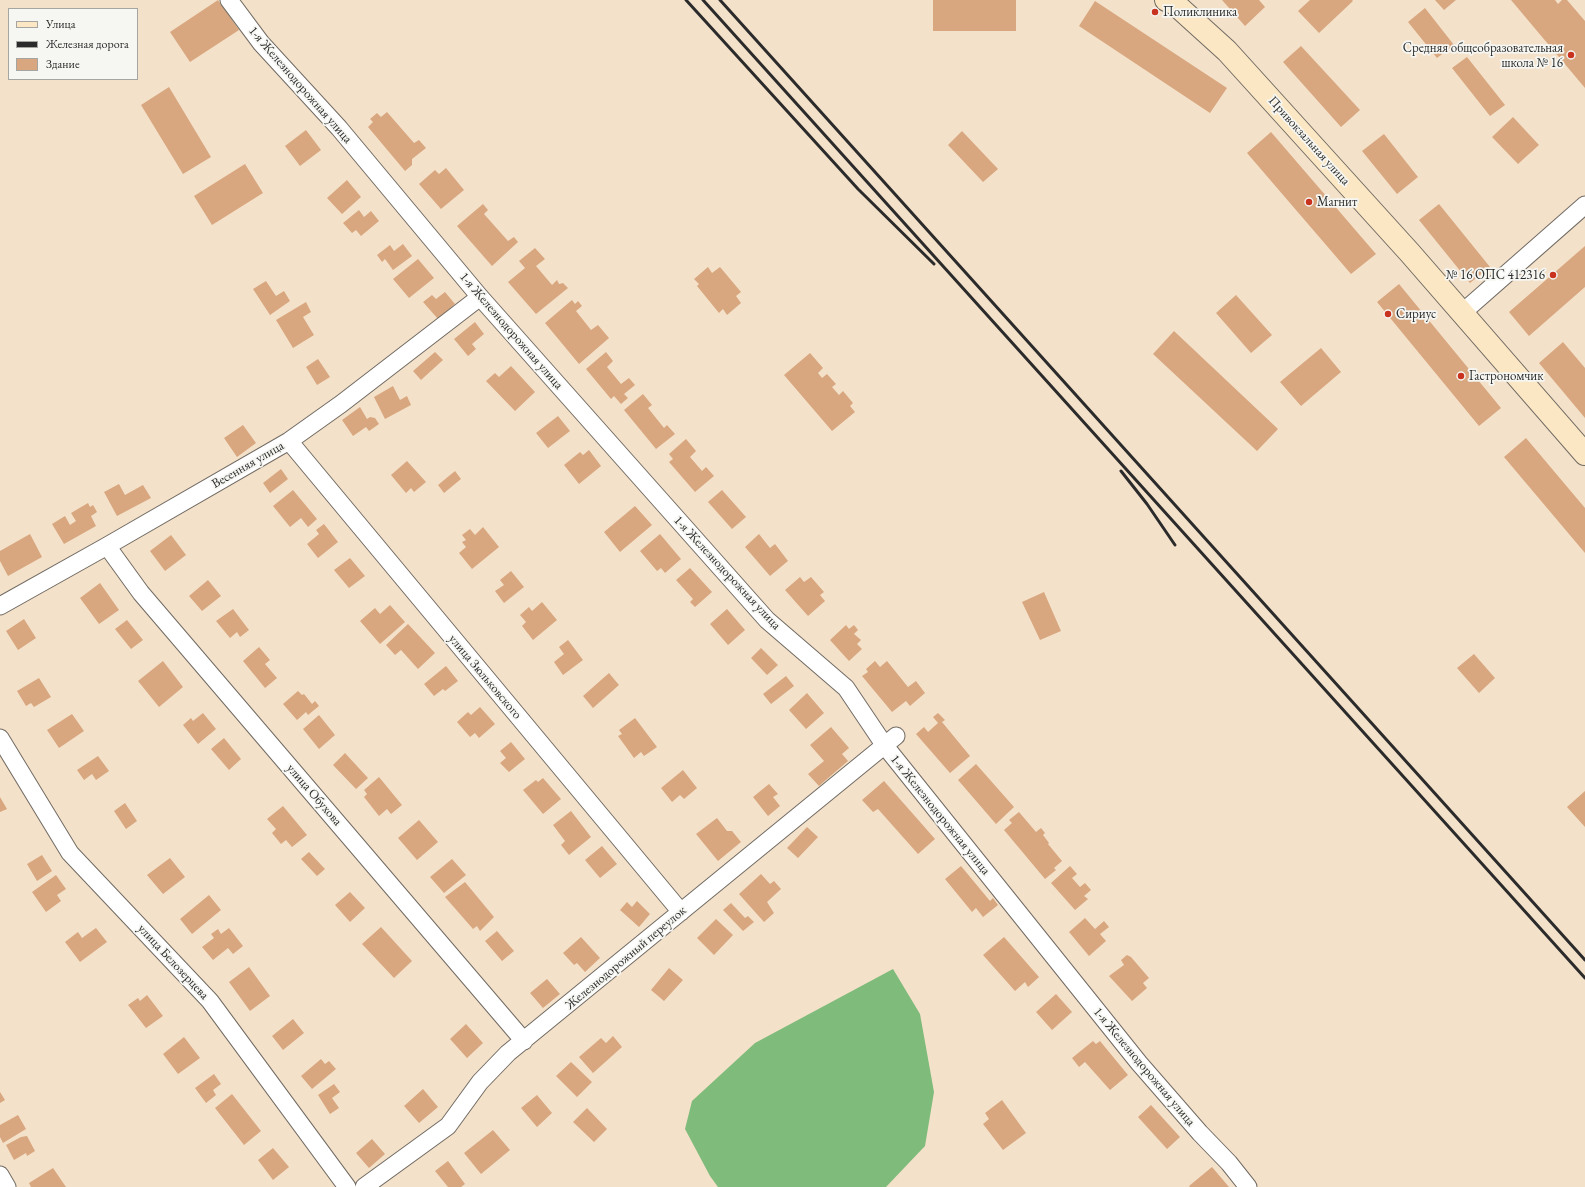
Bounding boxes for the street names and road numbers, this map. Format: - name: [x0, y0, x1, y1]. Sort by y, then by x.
- street label: 1-я Железнодорожная улица: [245, 23, 355, 147]
- street label: Привокзальная улица: [1265, 93, 1353, 189]
- street label: 1-я Железнодорожная улица: [456, 269, 566, 393]
- street label: Весенняя улица: [209, 438, 287, 492]
- street label: 1-я Железнодорожная улица: [670, 513, 784, 633]
- street label: улица Зюльковского: [445, 632, 525, 722]
- street label: 1-я Железнодорожная улица: [887, 752, 993, 878]
- street label: улица Обухова: [283, 761, 345, 829]
- street label: Железнодорожный переулок: [562, 903, 690, 1013]
- street label: улица Белозерцева: [134, 921, 212, 1003]
- street label: 1-я Железнодорожная улица: [1090, 1005, 1198, 1129]

